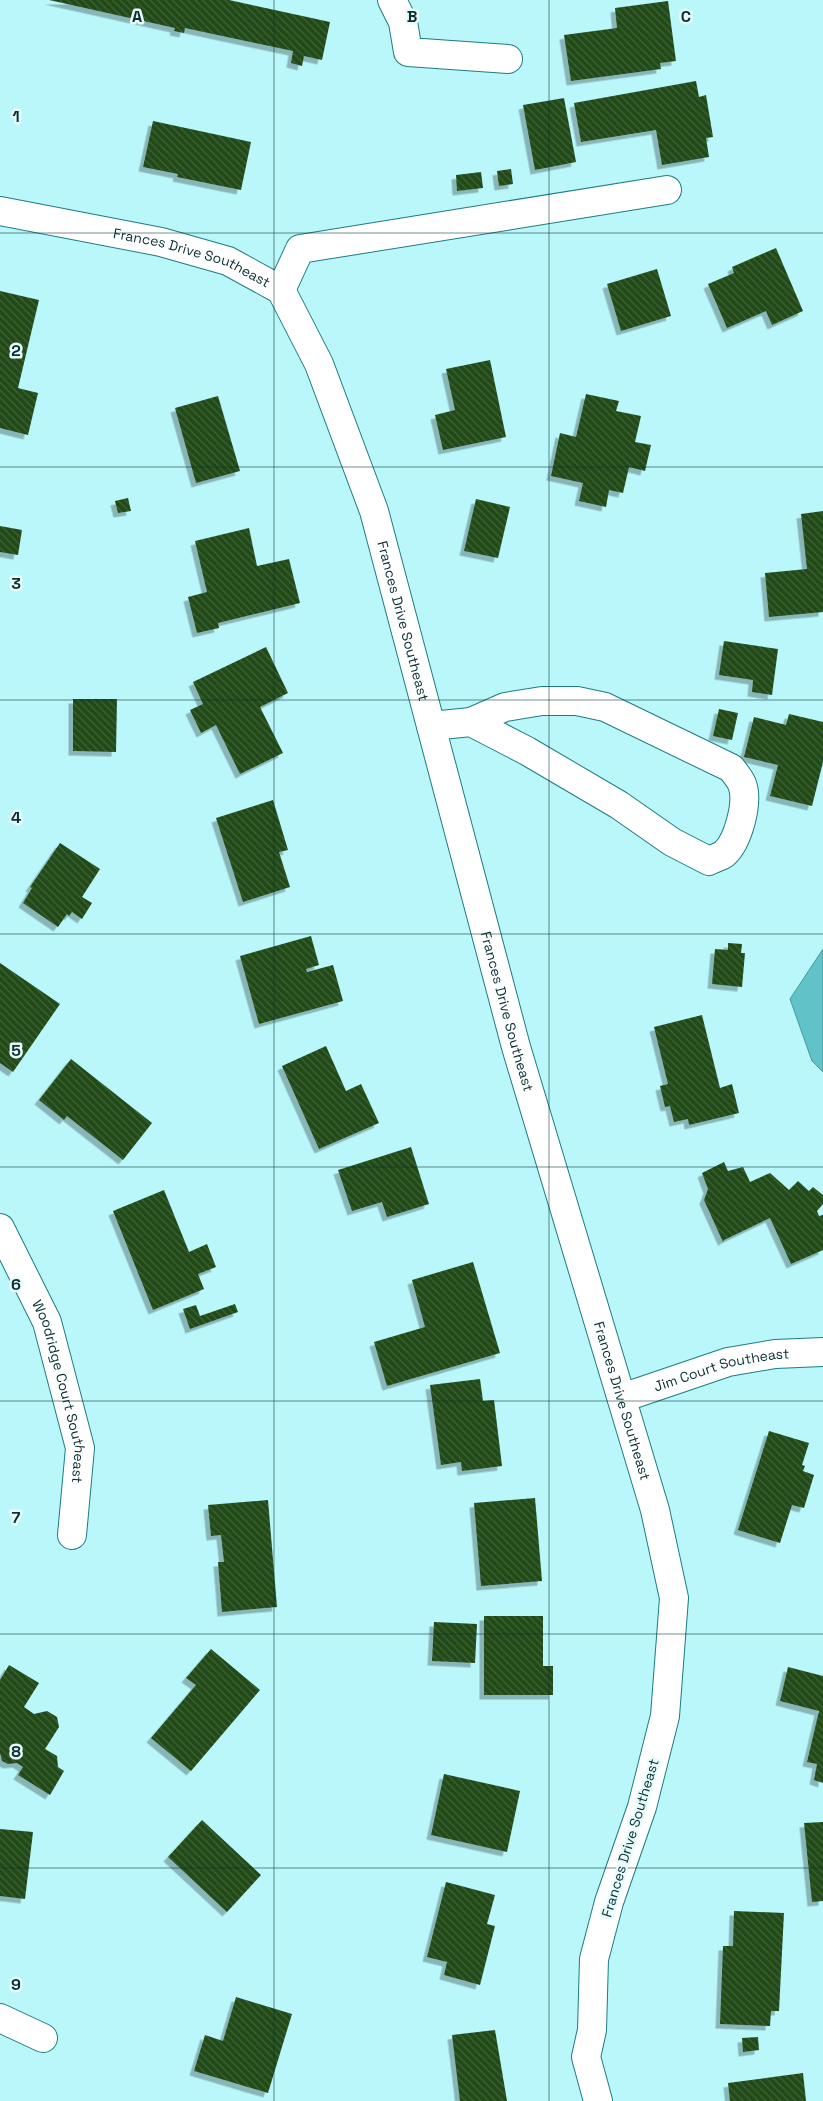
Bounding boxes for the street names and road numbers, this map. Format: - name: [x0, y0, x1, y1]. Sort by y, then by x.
- street label: Frances Drive Southeast: [112, 224, 273, 291]
- street label: Frances Drive Southeast: [373, 539, 433, 703]
- street label: Frances Drive Southeast: [477, 930, 538, 1093]
- street label: Woodridge Court Southeast: [28, 1297, 89, 1484]
- street label: Frances Drive Southeast: [590, 1319, 655, 1482]
- street label: Jim Court Southeast: [651, 1344, 790, 1396]
- street label: Frances Drive Southeast: [597, 1757, 663, 1919]

